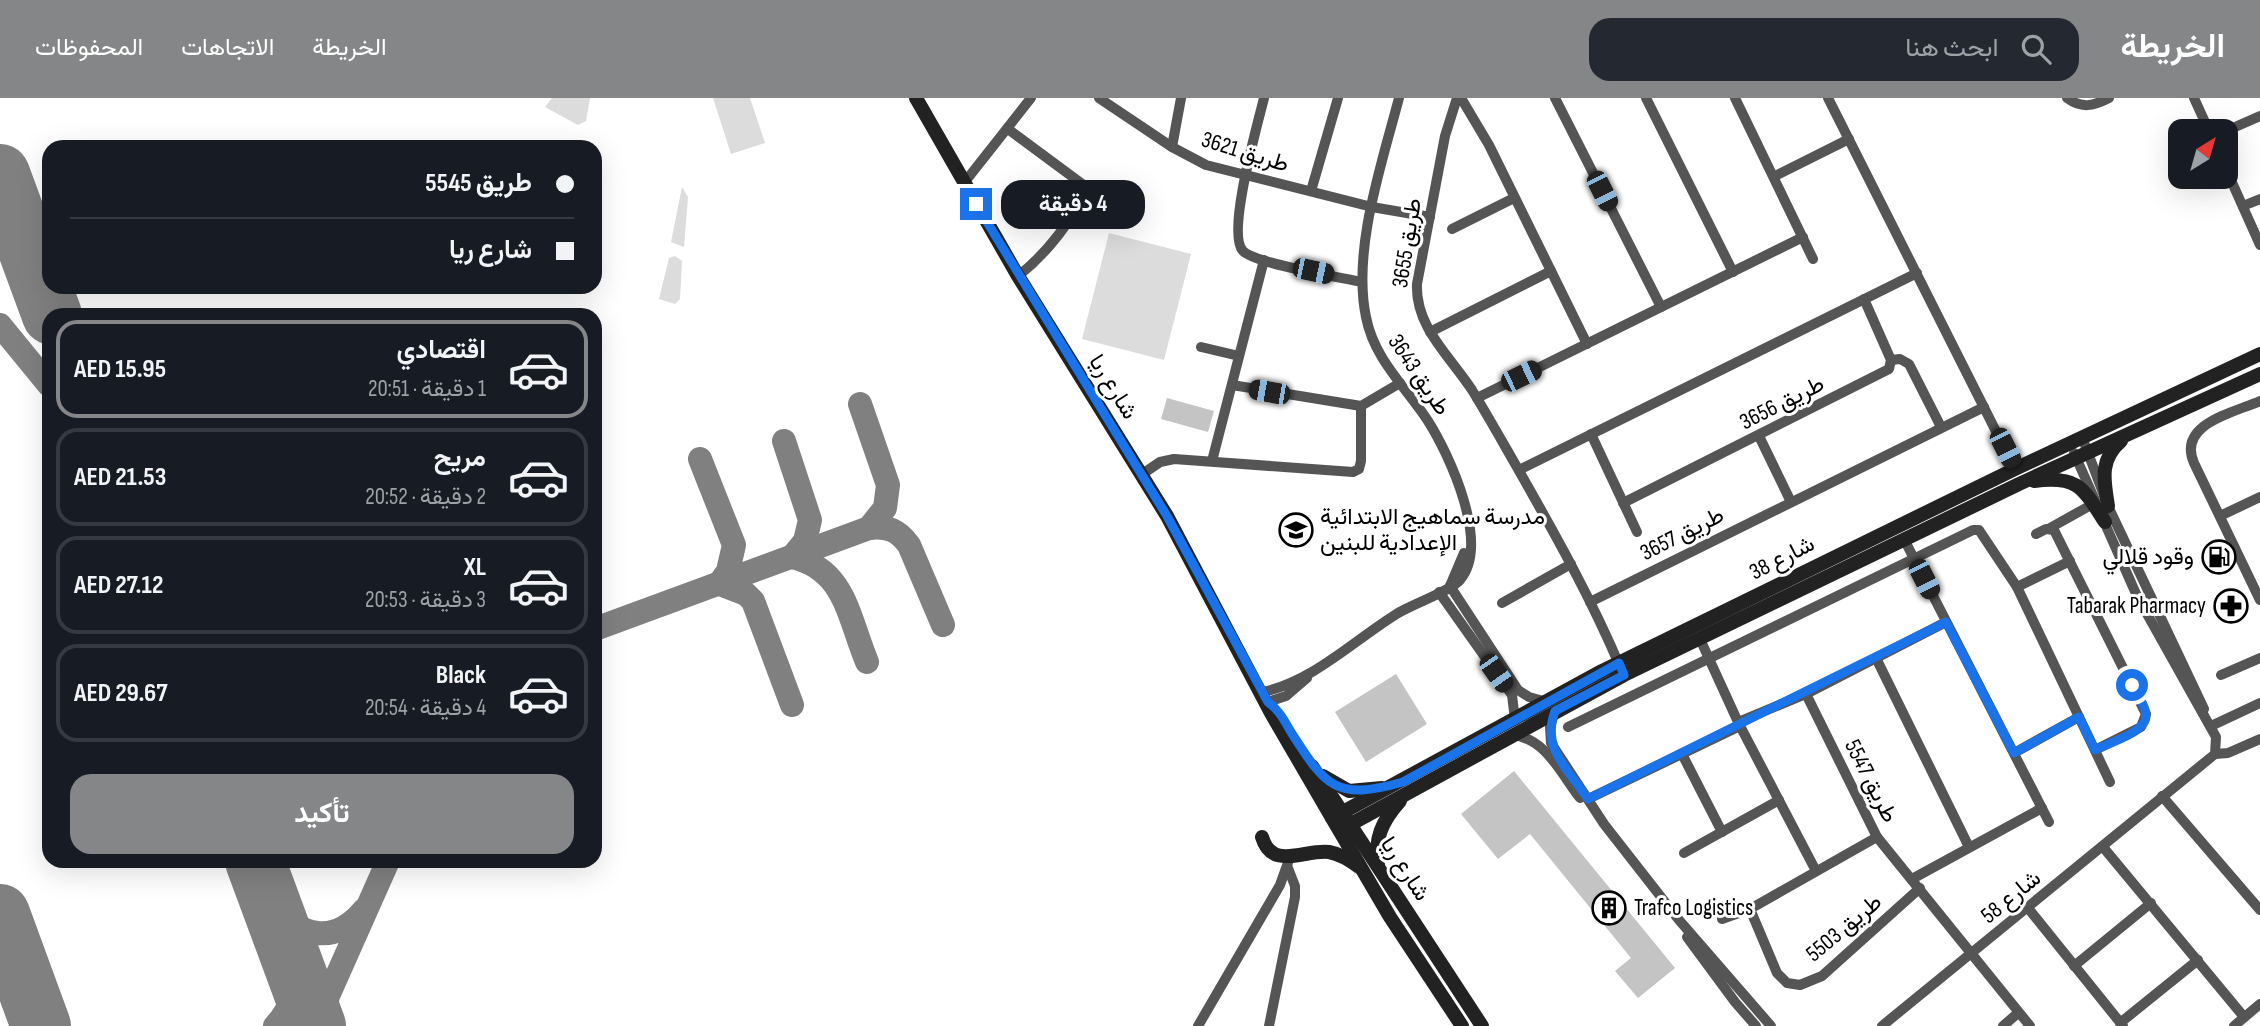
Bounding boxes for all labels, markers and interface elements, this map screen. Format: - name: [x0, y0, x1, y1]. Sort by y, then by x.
- search box: [1589, 18, 2079, 81]
- text: الخريطة: [2121, 27, 2225, 67]
- icon: search: [2017, 30, 2055, 68]
- text: المحفوظات: [35, 33, 143, 62]
- text: الاتجاهات: [181, 33, 274, 62]
- text: الخريطة: [312, 33, 387, 62]
- text: ابحث هنا: [1905, 33, 1999, 64]
- north arrow: [2168, 119, 2238, 189]
- map controls: [2168, 119, 2238, 189]
- street label: طريق 3621: [1198, 125, 1292, 179]
- text: طريق 5545: [425, 168, 532, 199]
- car: [1584, 168, 1621, 214]
- callout: 4 دقيقة: [1000, 180, 1144, 228]
- route end: [960, 188, 992, 220]
- text: 4 دقيقة: [1039, 190, 1107, 218]
- street label: طريق 3655: [1386, 196, 1428, 290]
- text: شارع ريا: [449, 235, 532, 266]
- car: [1291, 256, 1336, 286]
- street label: طريق 3643: [1382, 329, 1456, 421]
- text: اقتصادي: [397, 335, 486, 366]
- icon: car: [507, 338, 570, 401]
- street label: شارع ريا: [1081, 349, 1144, 425]
- text: AED 15.95: [74, 354, 166, 385]
- car: [1498, 357, 1545, 395]
- street label: طريق 3656: [1735, 370, 1829, 436]
- text: 1 دقيقة · 20:51: [368, 375, 486, 403]
- car: [1247, 378, 1292, 406]
- car: [1987, 425, 2024, 471]
- text: مريح: [434, 443, 486, 474]
- icon: car: [507, 446, 570, 509]
- text: AED 21.53: [74, 462, 166, 493]
- text: 2 دقيقة · 20:52: [365, 483, 486, 511]
- street label: طريق 3657: [1635, 501, 1729, 567]
- place label: مدرسة سماهيج الابتدائية الإعدادية للبنين: [1320, 503, 1545, 557]
- school or university icon: مدرسة سماهيج الابتدائية الإعدادية للبنين: [1277, 511, 1315, 549]
- street label: شارع 38: [1745, 530, 1820, 587]
- fuel station icon: وقود قلالي: [2200, 538, 2238, 576]
- place label: وقود قلالي: [2102, 543, 2194, 575]
- text: XL: [464, 552, 486, 583]
- icon: car: [507, 554, 570, 617]
- car: [1906, 556, 1943, 602]
- text: AED 27.12: [74, 570, 164, 601]
- text: 3 دقيقة · 20:53: [365, 586, 486, 614]
- pharmacy icon: Tabarak Pharmacy: [2212, 587, 2250, 625]
- place label: Tabarak Pharmacy: [2067, 592, 2206, 620]
- car: [1476, 650, 1517, 696]
- text: Black: [436, 660, 486, 691]
- icon: car: [507, 662, 570, 725]
- route start: [2116, 669, 2148, 701]
- text: AED 29.67: [74, 678, 167, 709]
- text: 4 دقيقة · 20:54: [365, 694, 486, 722]
- street label: طريق 5547: [1838, 735, 1904, 827]
- button: تأكيد: [70, 774, 574, 854]
- street label: شارع ريا: [1373, 832, 1436, 907]
- street label: شارع 58: [1975, 864, 2047, 930]
- street label: طريق 5503: [1800, 888, 1888, 968]
- building icon: Trafco Logistics: [1590, 889, 1628, 927]
- place label: Trafco Logistics: [1634, 894, 1753, 922]

